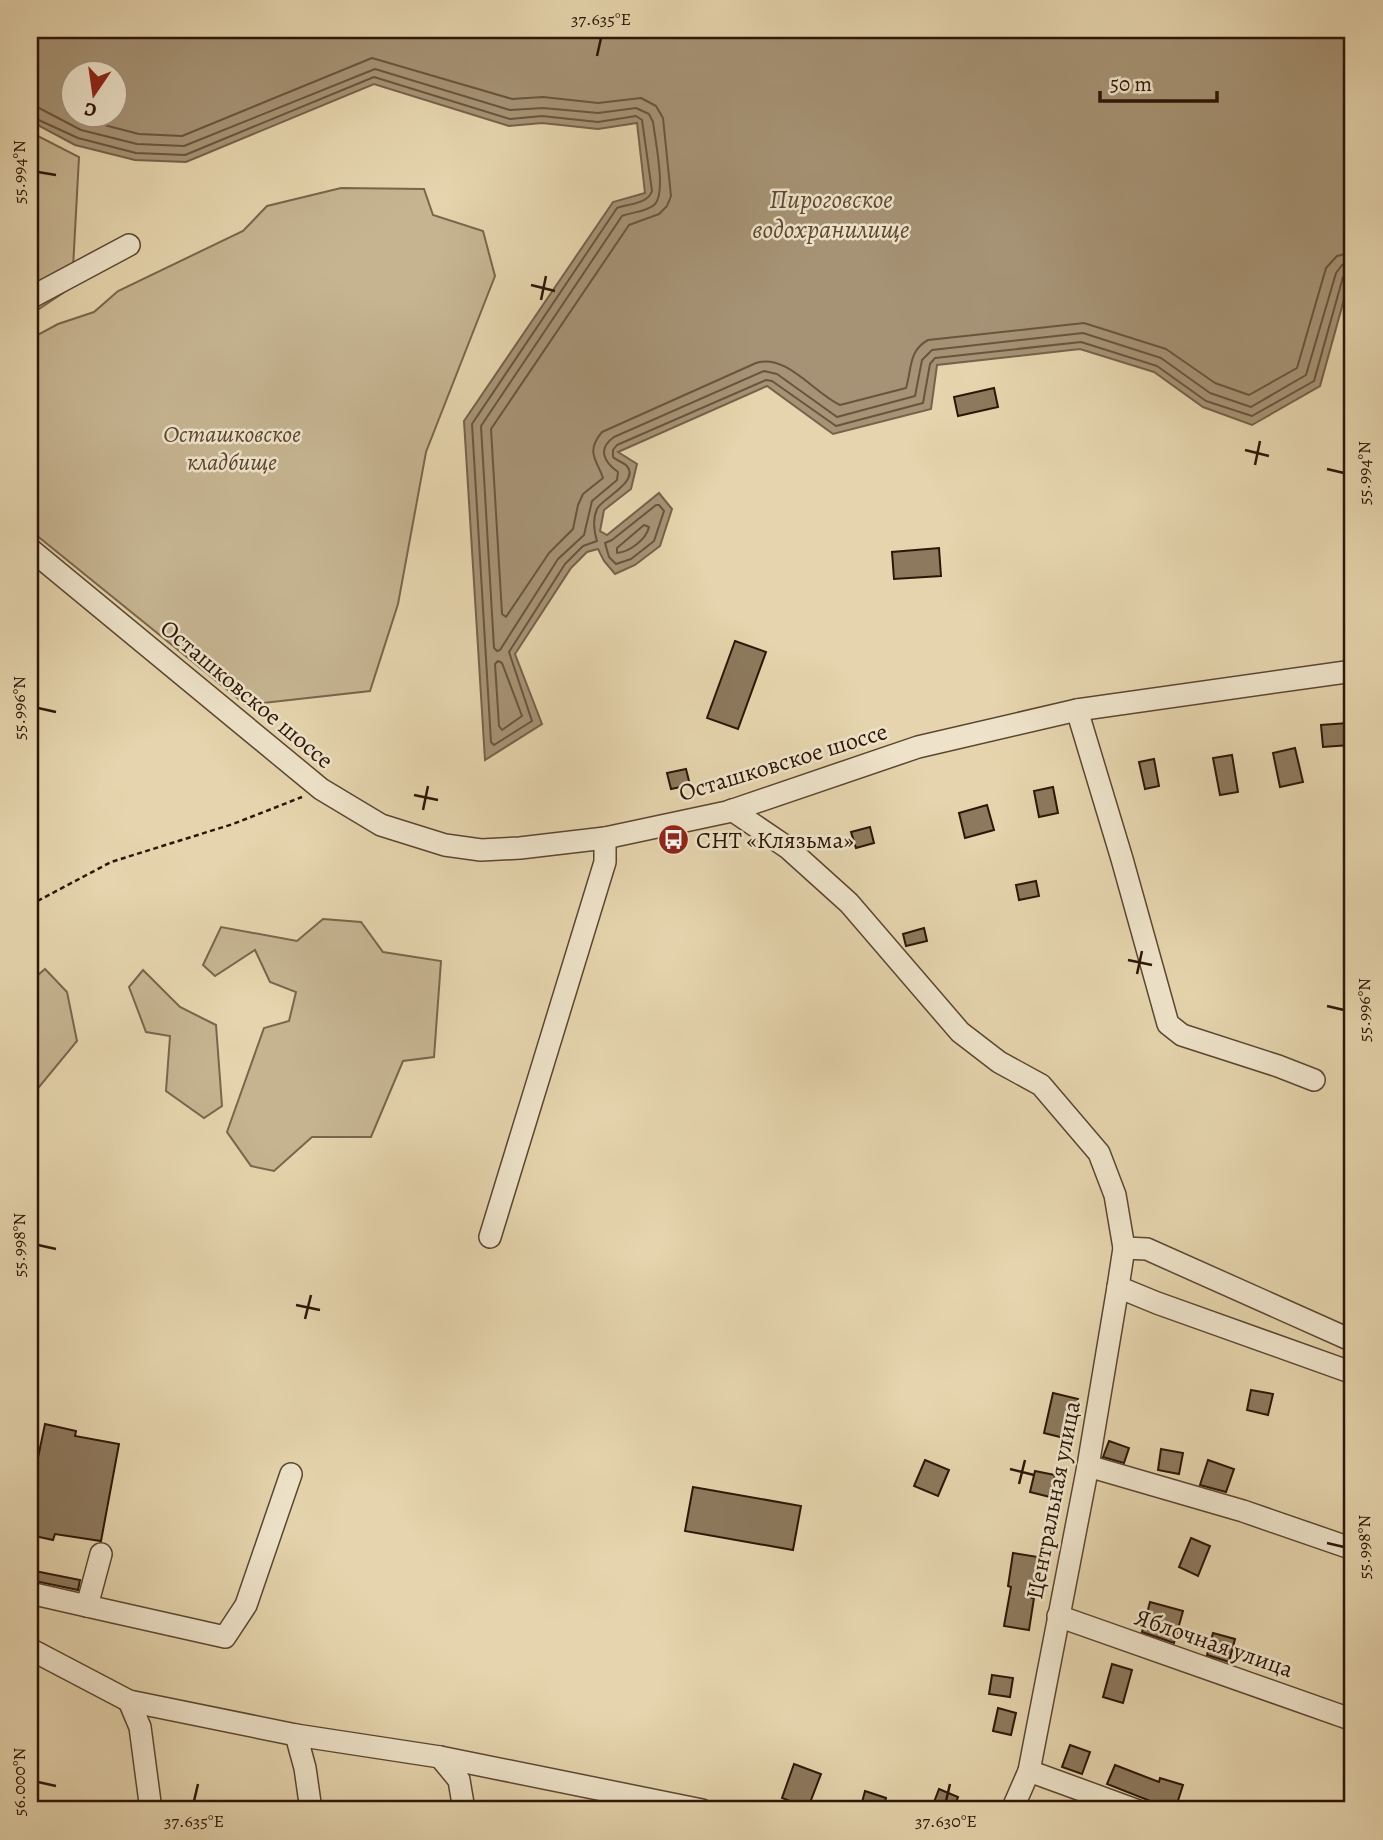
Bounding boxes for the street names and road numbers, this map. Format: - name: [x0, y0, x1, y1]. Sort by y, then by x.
- street label: Осташковское шоссе: [154, 612, 340, 776]
- street label: Осташковское шоссе: [675, 715, 891, 809]
- street label: Центральная улица: [1018, 1398, 1088, 1602]
- street label: Яблочная улица: [1131, 1601, 1297, 1685]

